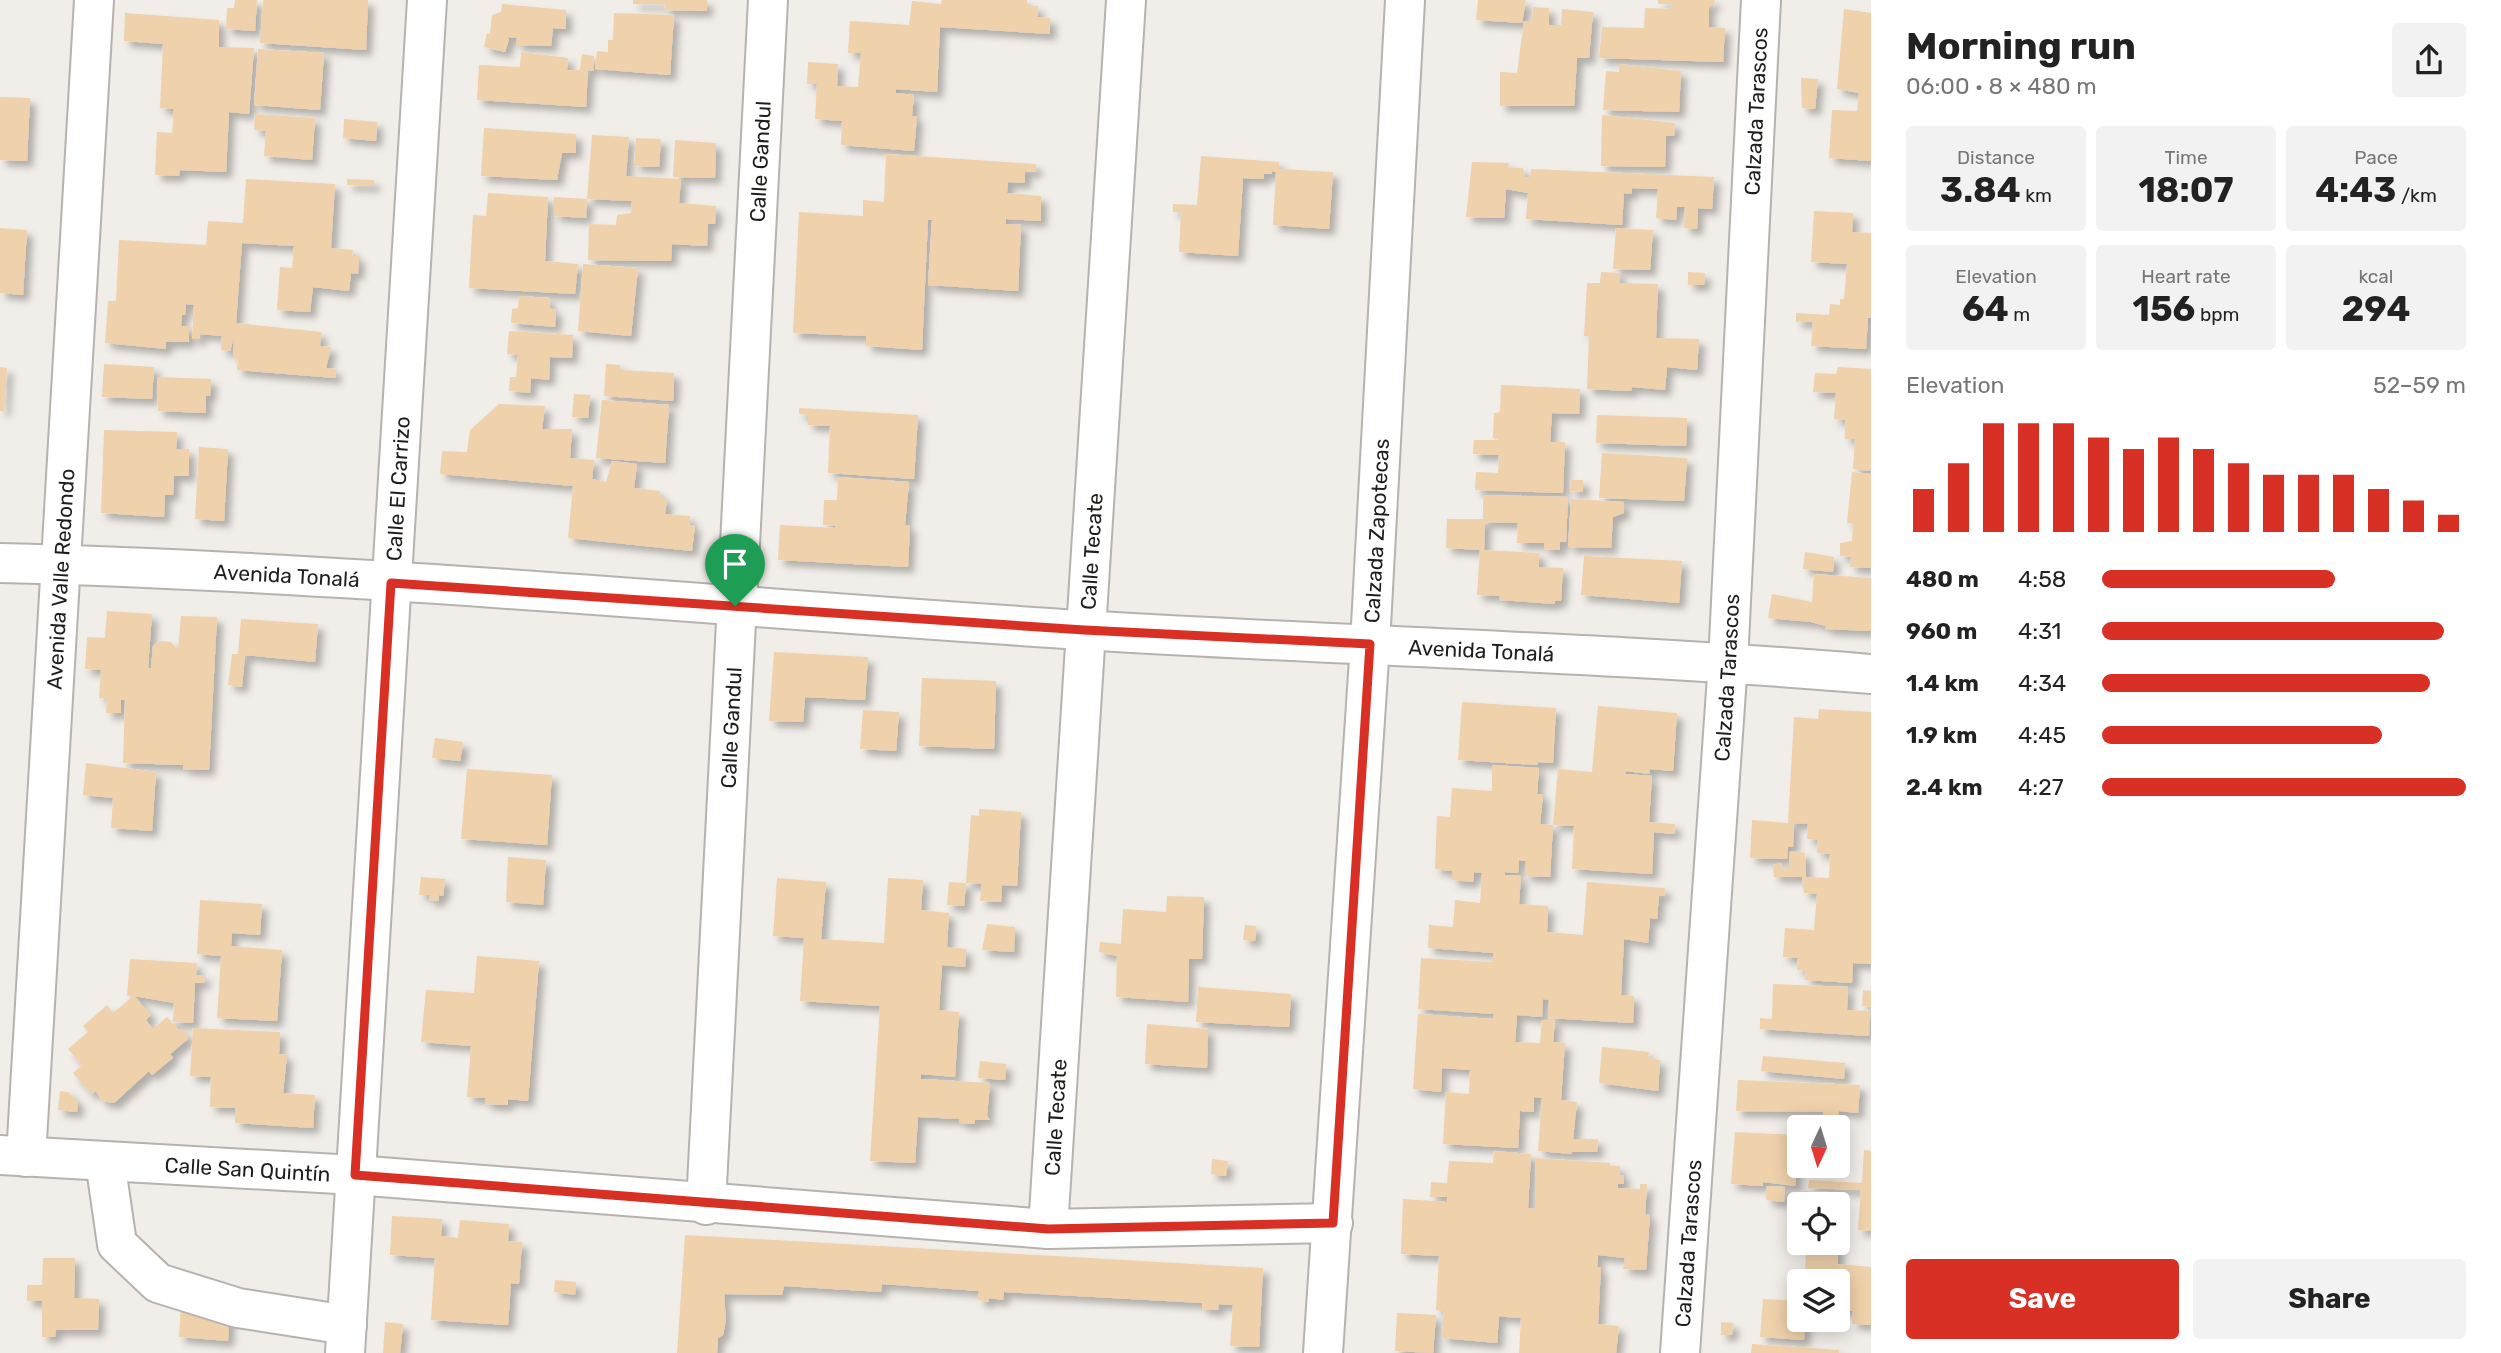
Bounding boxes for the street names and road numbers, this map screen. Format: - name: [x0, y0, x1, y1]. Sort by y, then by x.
- street label: Calzada Tarascos: [1739, 27, 1772, 196]
- street label: Calle Gandul: [744, 100, 775, 223]
- street label: Calle El Carrizo: [381, 415, 414, 562]
- street label: Calzada Zapotecas: [1359, 438, 1394, 624]
- street label: Avenida Valle Redondo: [41, 468, 79, 690]
- street label: Calle Tecate: [1075, 492, 1107, 611]
- street label: Avenida Tonalá: [213, 559, 360, 592]
- street label: Calzada Tarascos: [1709, 593, 1744, 762]
- street label: Avenida Tonalá: [1408, 634, 1555, 666]
- street label: Calle Gandul: [715, 666, 746, 789]
- street label: Calle Tecate: [1039, 1058, 1071, 1177]
- street label: Calle San Quintín: [164, 1152, 331, 1186]
- street label: Calzada Tarascos: [1669, 1159, 1706, 1328]

